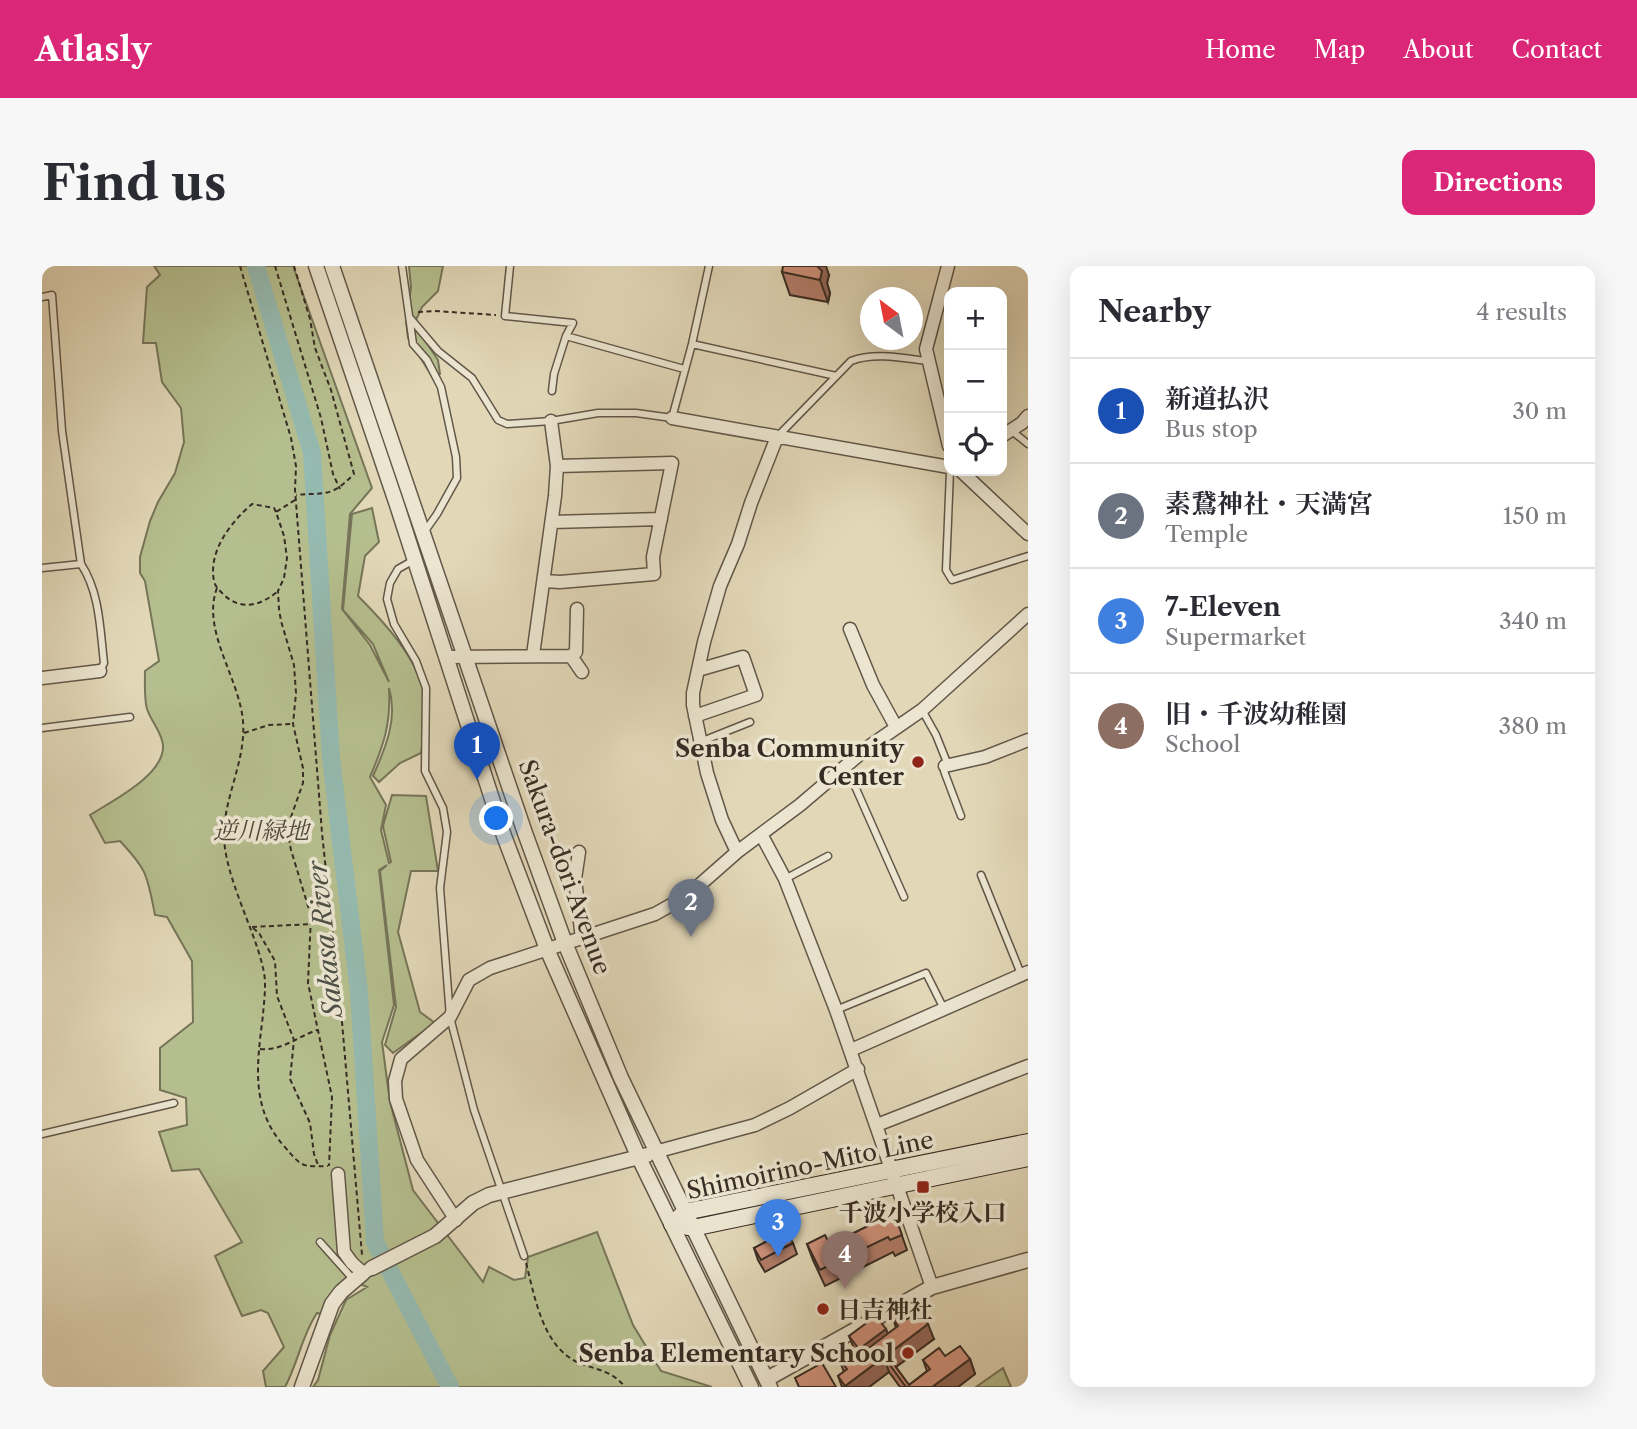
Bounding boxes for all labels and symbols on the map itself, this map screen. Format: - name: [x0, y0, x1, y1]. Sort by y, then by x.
- north arrow: [860, 287, 923, 350]
- pin: 1: [454, 722, 500, 780]
- place label: Senba Community Center: [675, 734, 905, 791]
- marker: Senba Community Center: [910, 754, 926, 770]
- street label: Sakura-dori Avenue: [513, 756, 617, 978]
- your location: [479, 801, 513, 835]
- park label: 逆川緑地: [213, 816, 312, 845]
- water label: Sakasa River: [301, 857, 349, 1021]
- pin: 2: [668, 879, 714, 937]
- street label: Shimoirino-Mito Line: [684, 1125, 936, 1205]
- marker: 千波小学校入口: [915, 1179, 931, 1195]
- place label: 千波小学校入口: [839, 1198, 1007, 1227]
- pin: 3: [755, 1199, 801, 1257]
- pin: 4: [822, 1231, 868, 1289]
- place label: 日吉神社: [837, 1295, 933, 1324]
- marker: 日吉神社: [815, 1301, 831, 1317]
- place label: Senba Elementary School: [578, 1339, 894, 1368]
- marker: Senba Elementary School: [900, 1345, 916, 1361]

